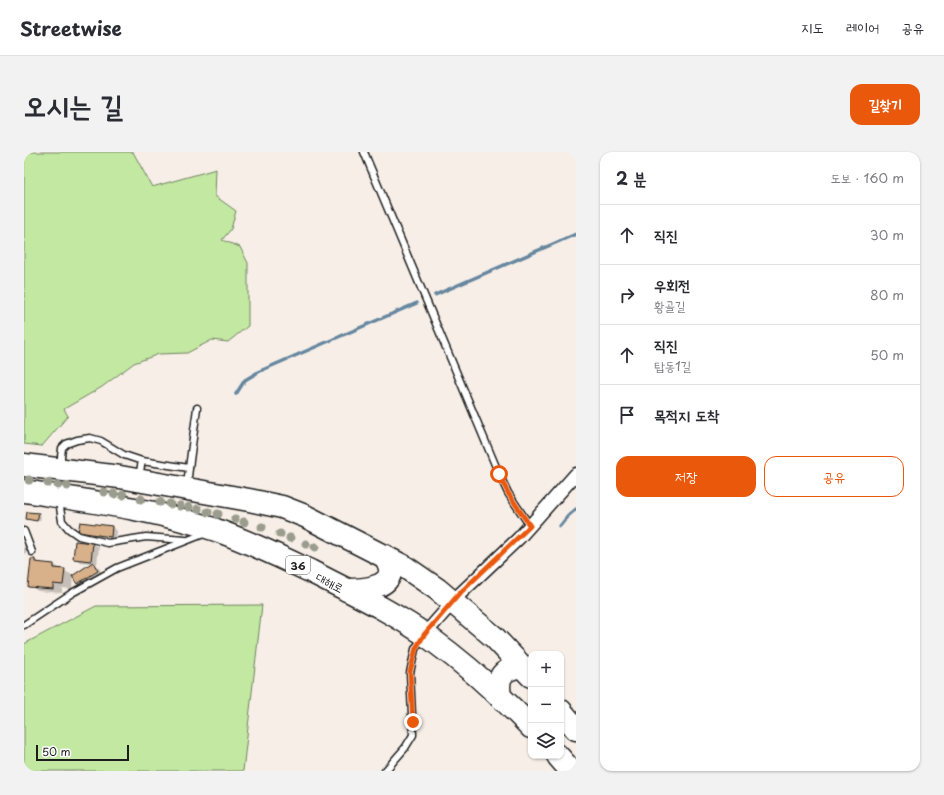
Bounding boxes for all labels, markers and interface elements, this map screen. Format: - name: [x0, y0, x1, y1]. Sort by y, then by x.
- text: Streetwise: [20, 14, 122, 42]
- text: 지도: [801, 17, 824, 38]
- text: 레이어: [846, 17, 879, 38]
- text: 공유: [901, 17, 924, 38]
- text: 오시는 길: [24, 83, 123, 126]
- button: 길찾기: [850, 84, 920, 125]
- text: 2 분: [616, 165, 647, 191]
- text: 도보 · 160 m: [830, 168, 904, 187]
- text: 직진: [654, 223, 678, 246]
- icon: ahead: [616, 224, 638, 246]
- text: 30 m: [870, 225, 904, 244]
- text: 우회전: [654, 273, 690, 296]
- icon: right: [616, 284, 638, 306]
- text: 80 m: [870, 285, 904, 304]
- text: 황골길: [654, 296, 685, 315]
- text: 직진: [654, 333, 678, 356]
- icon: ahead: [616, 344, 638, 366]
- text: 50 m: [870, 345, 904, 364]
- text: 탑동1길: [654, 356, 691, 375]
- text: 목적지 도착: [654, 403, 719, 426]
- icon: arrive: [616, 404, 638, 426]
- button: 저장: [616, 456, 756, 497]
- button: 공유: [764, 456, 904, 497]
- route start: [490, 465, 508, 483]
- road number: 36: [286, 556, 310, 574]
- street label: 대해로: [313, 567, 347, 597]
- map controls: [528, 651, 564, 759]
- button: +: [528, 651, 564, 687]
- button: −: [528, 687, 564, 723]
- route end: [404, 713, 422, 731]
- button: layers: [528, 723, 564, 759]
- scale bar: [36, 743, 129, 762]
- text: 50 m: [42, 743, 71, 760]

